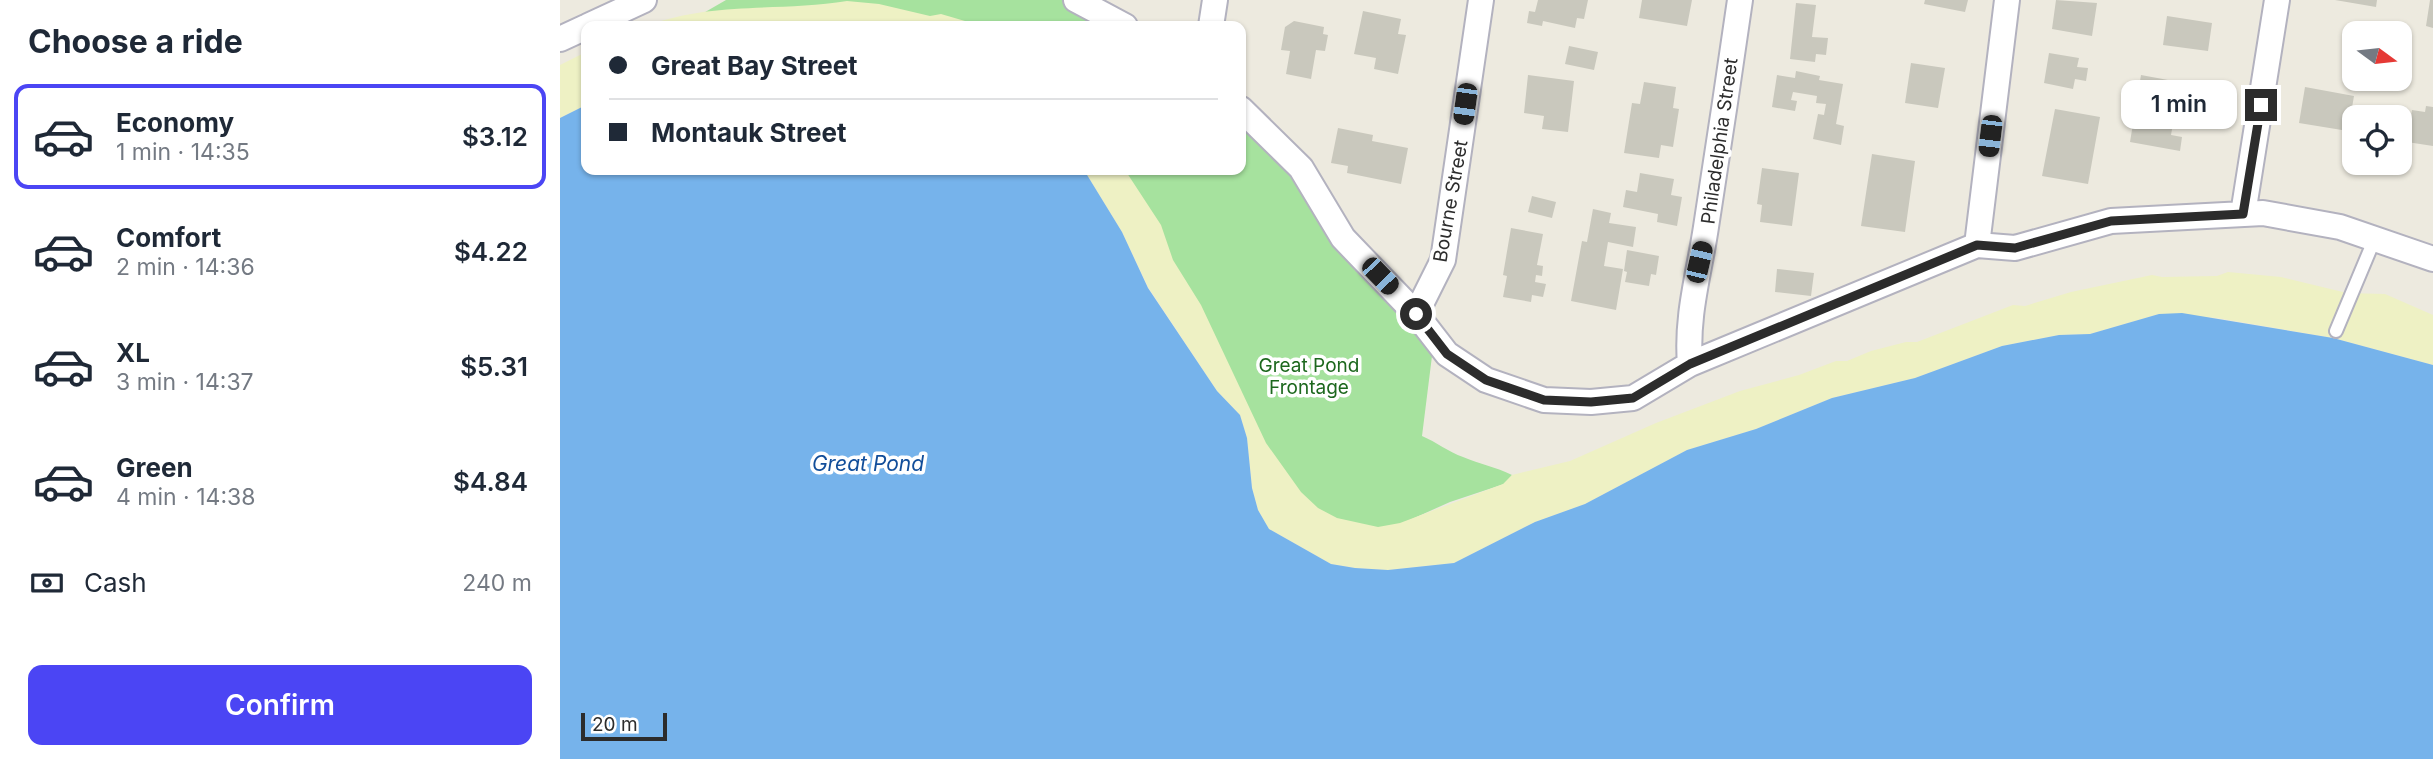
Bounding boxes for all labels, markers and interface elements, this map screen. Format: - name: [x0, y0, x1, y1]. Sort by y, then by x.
- north arrow: [2342, 21, 2412, 91]
- map controls: [2342, 21, 2412, 175]
- text: Choose a ride: [28, 22, 243, 61]
- text: Great Bay Street: [651, 50, 858, 81]
- street label: Philadelphia Street: [1696, 56, 1743, 226]
- callout: 1 min: [2121, 80, 2236, 130]
- car: [1452, 82, 1479, 126]
- route end: [2245, 89, 2277, 121]
- text: 1 min: [2151, 90, 2207, 118]
- icon: car: [32, 105, 95, 168]
- button: locate: [2342, 105, 2412, 175]
- text: Economy: [116, 107, 234, 138]
- car: [1978, 114, 2003, 158]
- text: Montauk Street: [651, 117, 847, 148]
- text: $3.12: [462, 121, 528, 152]
- text: 1 min · 14:35: [116, 138, 250, 166]
- street label: Bourne Street: [1428, 138, 1473, 264]
- icon: car: [32, 220, 95, 283]
- text: Comfort: [116, 222, 221, 253]
- text: $4.22: [454, 236, 528, 267]
- car: [1685, 239, 1714, 285]
- text: 2 min · 14:36: [116, 253, 255, 281]
- car: [1358, 254, 1403, 298]
- route start: [1400, 298, 1432, 330]
- icon: car: [32, 335, 95, 398]
- text: XL: [116, 337, 150, 368]
- text: $5.31: [460, 351, 528, 382]
- park label: Great Pond Frontage: [1259, 354, 1359, 399]
- text: 3 min · 14:37: [116, 368, 254, 396]
- icon: car: [32, 450, 95, 513]
- water label: Great Pond: [812, 451, 924, 476]
- text: Green: [116, 452, 193, 483]
- text: $4.84: [453, 466, 528, 497]
- text: 4 min · 14:38: [116, 483, 255, 511]
- icon: cash: [28, 564, 66, 602]
- text: Cash: [84, 567, 147, 598]
- text: 240 m: [462, 569, 532, 597]
- button: Confirm: [28, 665, 532, 745]
- scale bar: [581, 710, 667, 742]
- text: 20 m: [592, 713, 638, 736]

